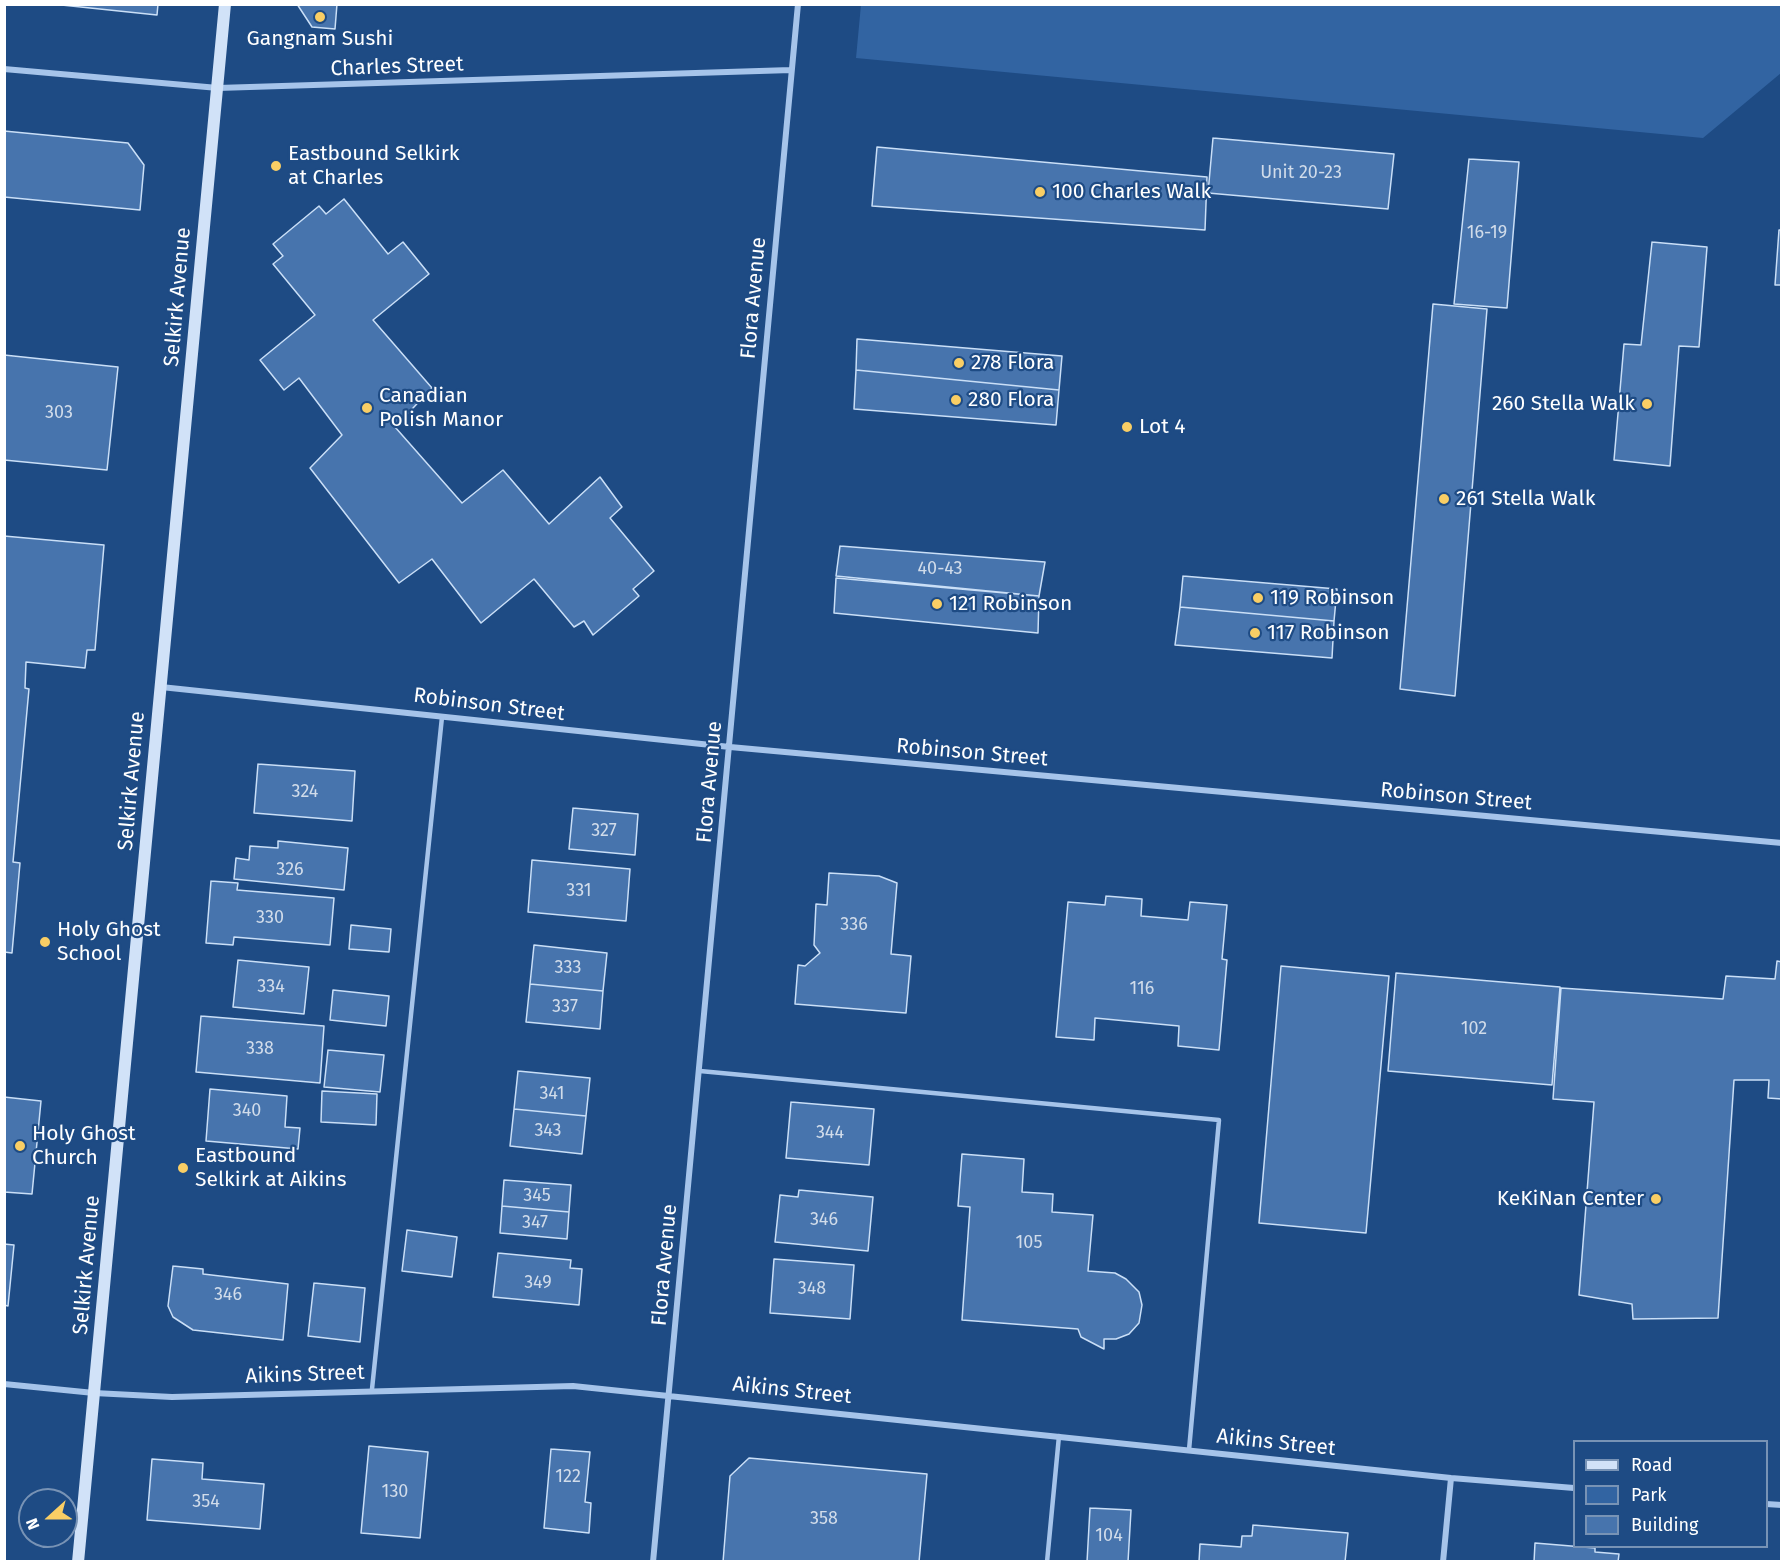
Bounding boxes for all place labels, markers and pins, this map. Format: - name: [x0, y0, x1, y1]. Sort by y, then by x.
- marker: Gangnam Sushi: [313, 10, 327, 24]
- place label: Gangnam Sushi: [247, 26, 393, 52]
- place label: Eastbound Selkirk at Charles: [288, 141, 460, 191]
- marker: Eastbound Selkirk at Charles: [269, 159, 283, 173]
- place label: 100 Charles Walk: [1052, 179, 1211, 205]
- marker: 100 Charles Walk: [1033, 185, 1047, 199]
- place label: 278 Flora: [971, 350, 1054, 376]
- marker: 278 Flora: [952, 356, 966, 370]
- place label: Canadian Polish Manor: [379, 383, 503, 433]
- place label: 280 Flora: [968, 387, 1054, 413]
- place label: 260 Stella Walk: [1492, 391, 1635, 417]
- marker: 280 Flora: [949, 393, 963, 407]
- marker: 260 Stella Walk: [1640, 397, 1654, 411]
- marker: Canadian Polish Manor: [360, 401, 374, 415]
- place label: Lot 4: [1139, 414, 1186, 440]
- marker: Lot 4: [1120, 420, 1134, 434]
- place label: 261 Stella Walk: [1456, 486, 1595, 512]
- marker: 261 Stella Walk: [1437, 492, 1451, 506]
- place label: 119 Robinson: [1270, 585, 1394, 611]
- place label: 121 Robinson: [949, 591, 1072, 617]
- marker: 119 Robinson: [1251, 591, 1265, 605]
- marker: 121 Robinson: [930, 597, 944, 611]
- place label: 117 Robinson: [1267, 620, 1390, 646]
- marker: 117 Robinson: [1248, 626, 1262, 640]
- place label: Holy Ghost School: [57, 917, 161, 967]
- marker: Holy Ghost School: [38, 935, 52, 949]
- place label: Holy Ghost Church: [32, 1121, 136, 1171]
- marker: Holy Ghost Church: [13, 1139, 27, 1153]
- place label: Eastbound Selkirk at Aikins: [195, 1143, 346, 1193]
- marker: Eastbound Selkirk at Aikins: [176, 1161, 190, 1175]
- place label: KeKiNan Center: [1497, 1186, 1644, 1212]
- marker: KeKiNan Center: [1649, 1192, 1663, 1206]

